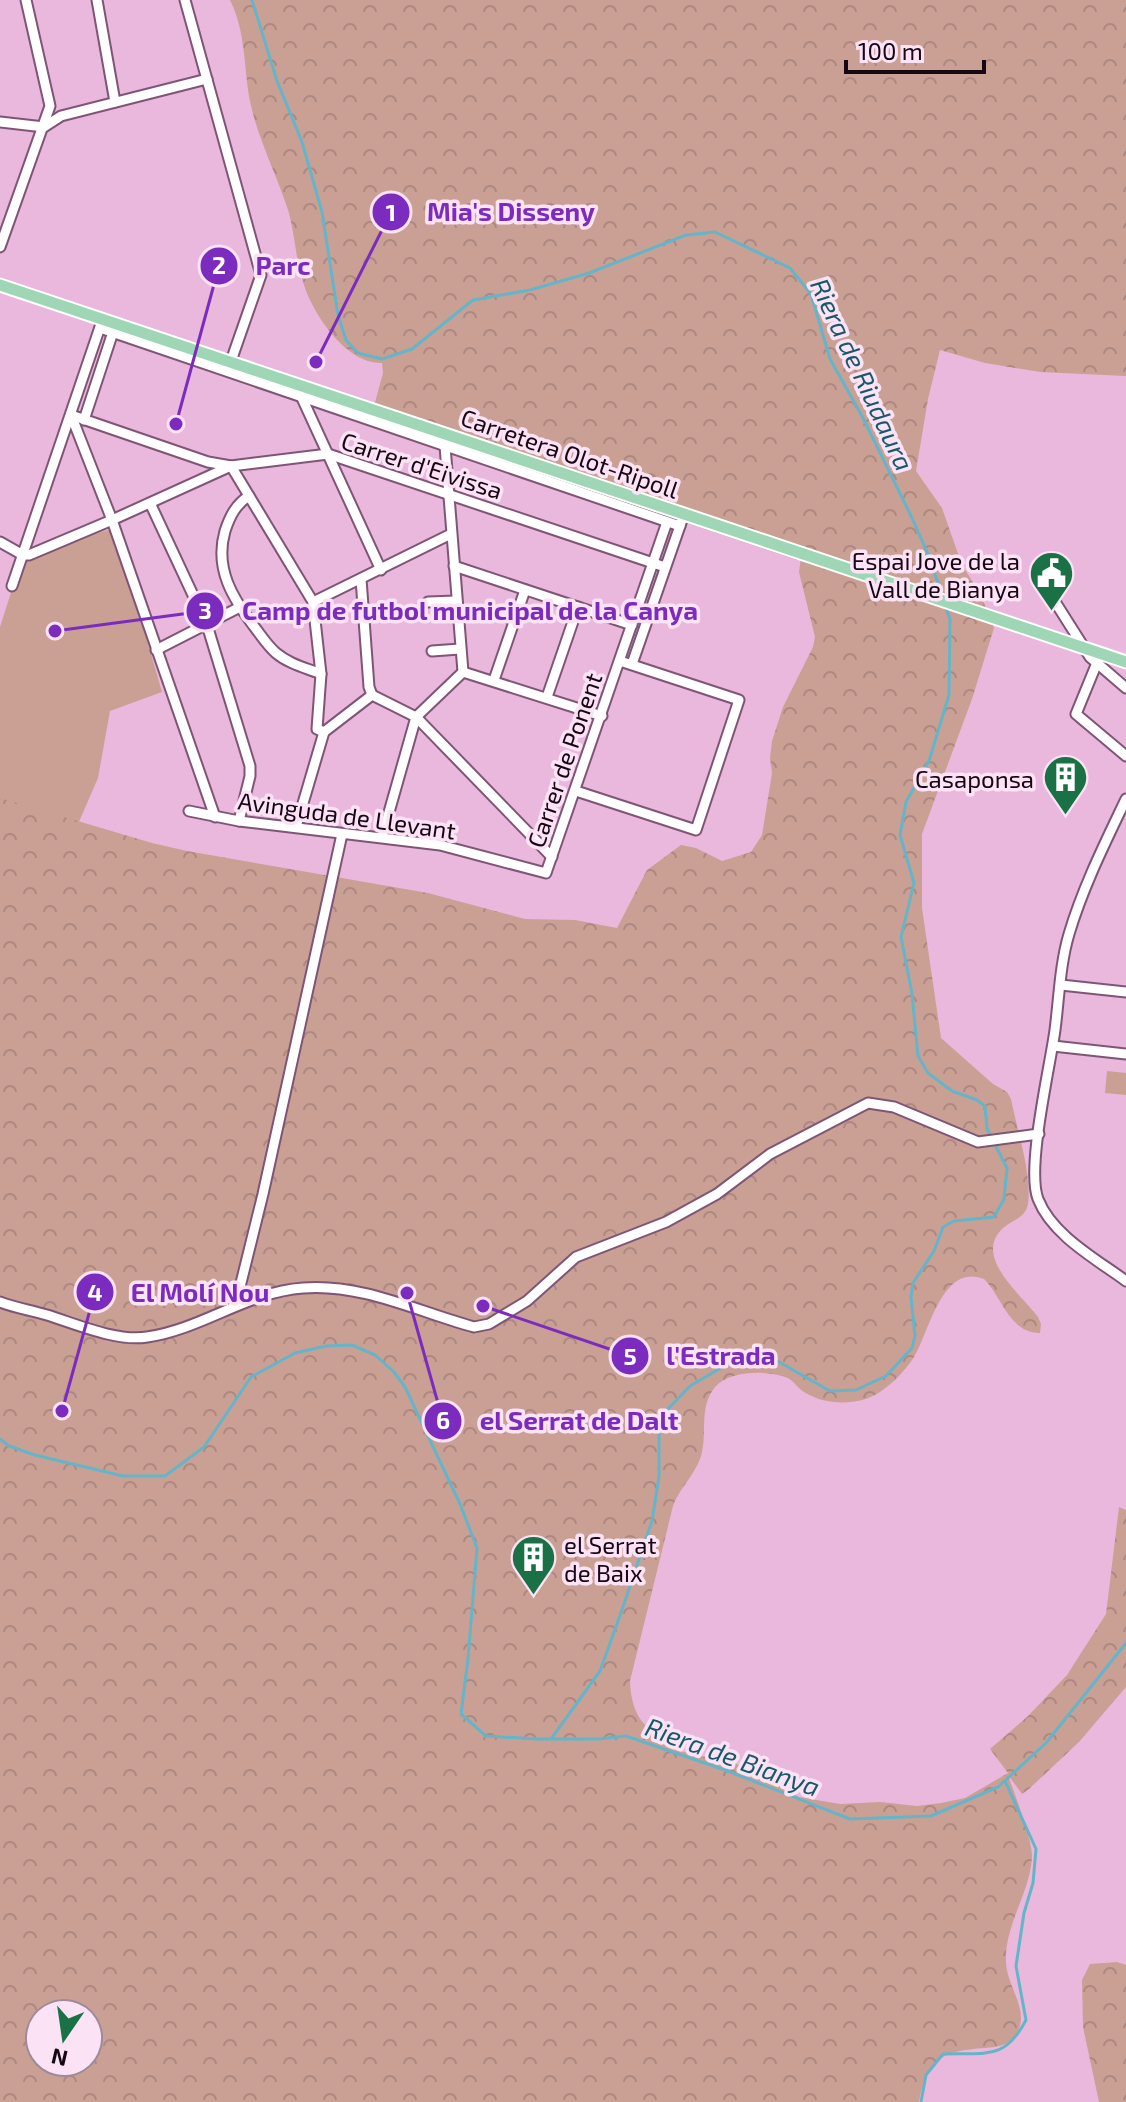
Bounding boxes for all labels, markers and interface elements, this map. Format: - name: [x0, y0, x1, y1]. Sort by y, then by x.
- scale bar: [846, 24, 984, 74]
- text: 100 m: [858, 36, 923, 65]
- callout: Mia's Disseny: [371, 187, 611, 237]
- text: Mia's Disseny: [427, 195, 595, 227]
- text: 1: [386, 197, 396, 226]
- callout: Parc: [199, 241, 326, 291]
- text: Parc: [256, 249, 310, 280]
- text: 2: [212, 250, 226, 279]
- water label: Riera de Riudaura: [805, 273, 921, 475]
- street label: Carretera Olot-Ripoll: [457, 402, 683, 504]
- street label: Carrer d'Eivissa: [338, 425, 506, 505]
- place label: Espai Jove de la Vall de Bianya: [852, 546, 1020, 603]
- public building icon: Espai Jove de la Vall de Bianya: [1027, 550, 1075, 613]
- callout: Camp de futbol municipal de la Canya: [185, 586, 714, 636]
- text: Camp de futbol municipal de la Canya: [242, 594, 698, 626]
- text: 3: [198, 595, 212, 624]
- street label: Carrer de Ponent: [521, 669, 607, 851]
- building icon: Casaponsa: [1041, 754, 1089, 817]
- place label: Casaponsa: [915, 764, 1034, 793]
- street label: Avinguda de Llevant: [236, 785, 458, 845]
- callout: El Molí Nou: [75, 1267, 286, 1317]
- text: El Molí Nou: [131, 1276, 269, 1307]
- text: 4: [87, 1277, 103, 1306]
- callout: l'Estrada: [610, 1331, 791, 1381]
- text: l'Estrada: [666, 1339, 776, 1370]
- text: 5: [623, 1341, 637, 1370]
- callout: el Serrat de Dalt: [423, 1396, 695, 1446]
- text: el Serrat de Dalt: [480, 1404, 679, 1435]
- text: 6: [436, 1405, 450, 1434]
- place label: el Serrat de Baix: [564, 1530, 657, 1587]
- building icon: el Serrat de Baix: [509, 1534, 557, 1597]
- water label: Riera de Bianya: [641, 1710, 824, 1803]
- north arrow: [24, 1998, 104, 2078]
- text: N: [49, 2044, 70, 2073]

